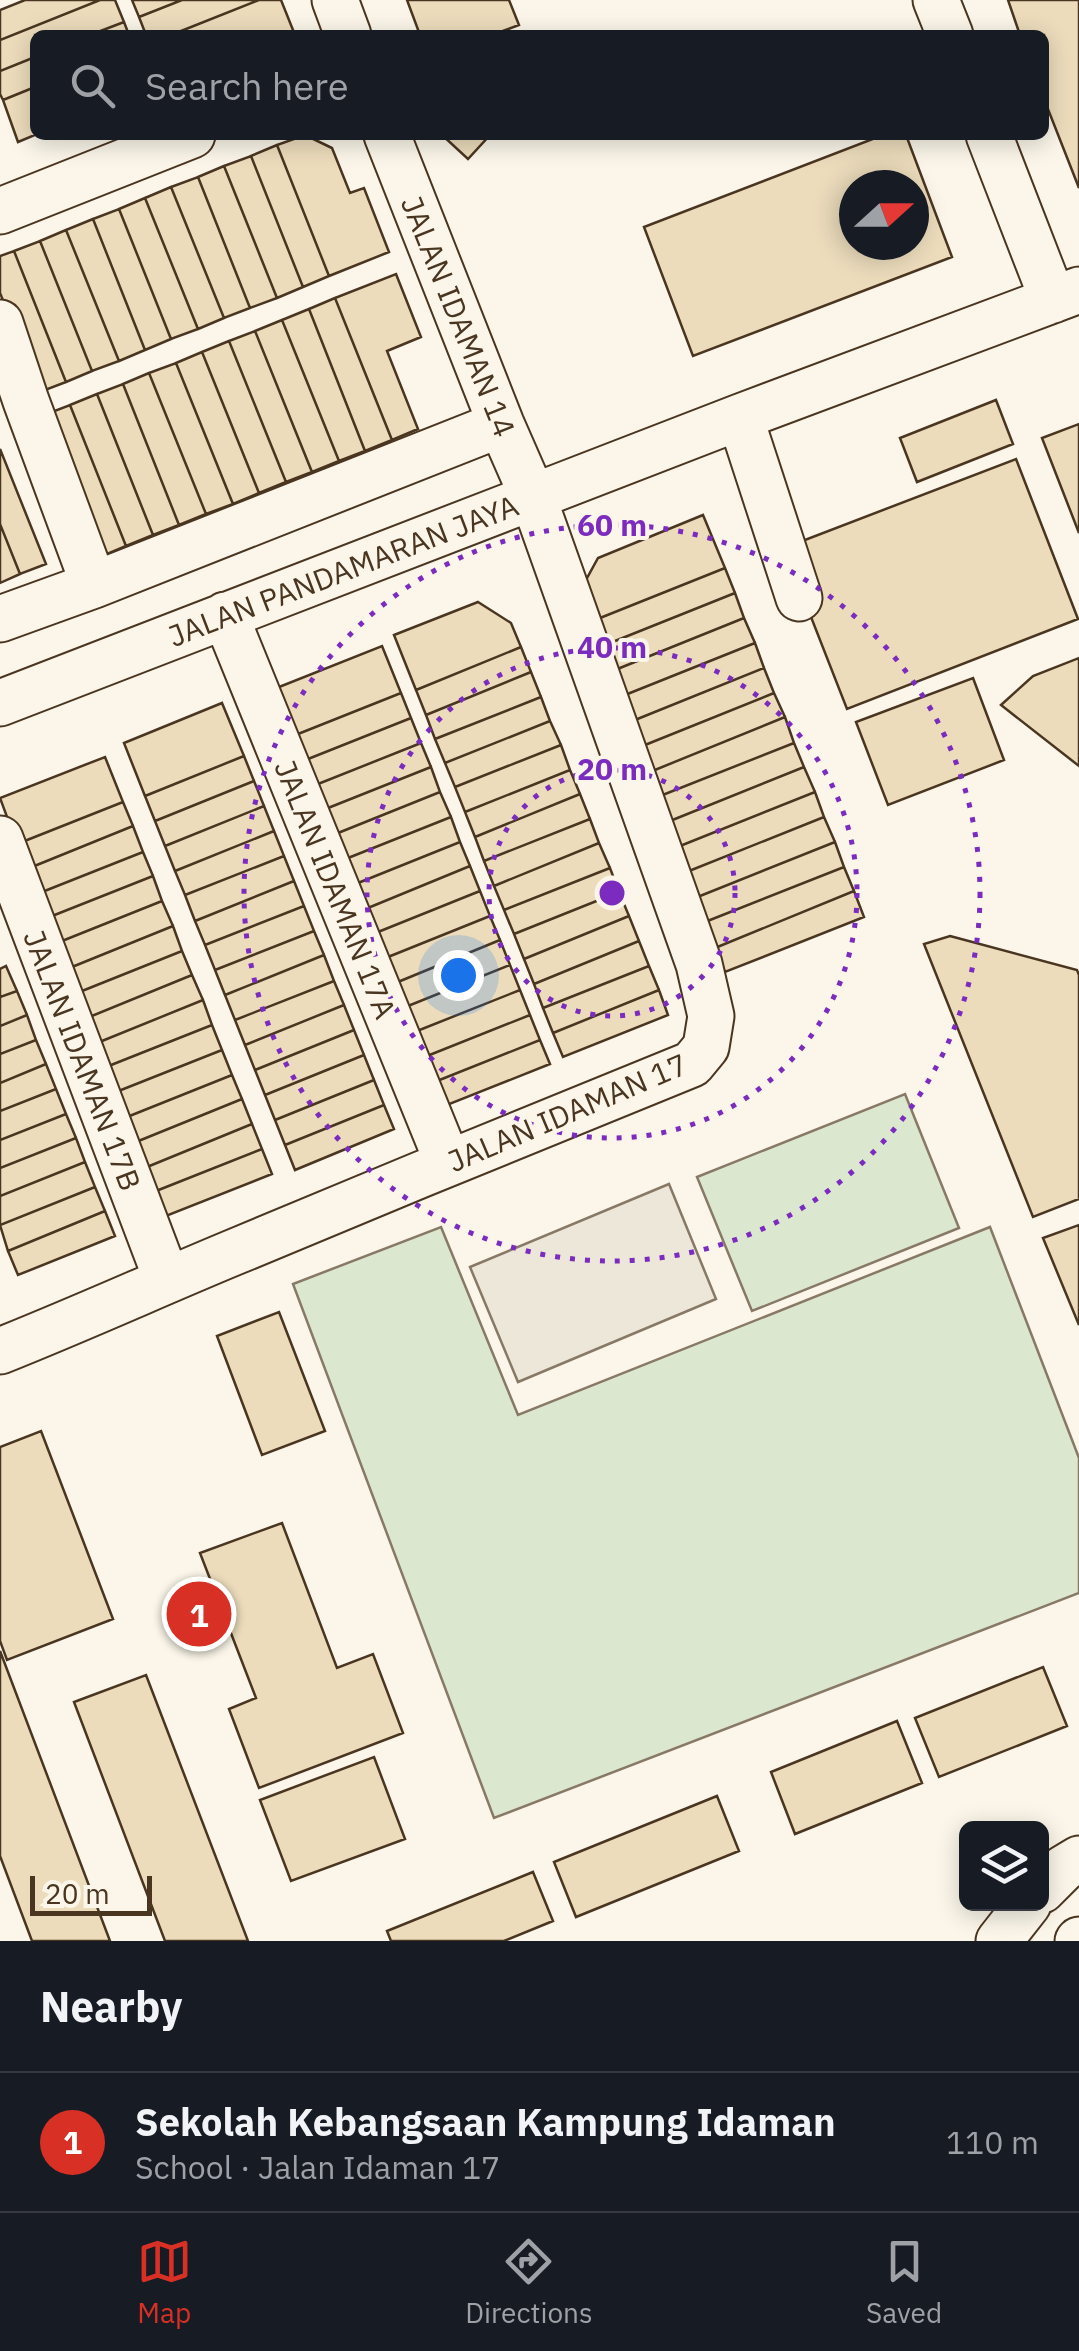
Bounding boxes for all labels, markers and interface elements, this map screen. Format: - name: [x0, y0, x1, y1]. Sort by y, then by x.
- search box: [30, 30, 1049, 140]
- icon: search: [65, 58, 120, 113]
- text: Search here: [145, 61, 349, 110]
- north arrow: [839, 170, 929, 260]
- street label: JALAN IDAMAN 14: [393, 190, 525, 442]
- street label: JALAN PANDAMARAN JAYA: [162, 485, 524, 655]
- text: 60 m: [577, 505, 647, 544]
- text: 40 m: [577, 627, 647, 666]
- text: 20 m: [577, 749, 647, 788]
- street label: JALAN IDAMAN 17A: [266, 754, 406, 1024]
- centre of rings: [594, 875, 630, 911]
- street label: JALAN IDAMAN 17B: [15, 924, 151, 1196]
- your location: [433, 950, 484, 1001]
- street label: JALAN IDAMAN 17: [441, 1044, 693, 1180]
- pin: 1: [166, 1576, 232, 1652]
- map controls: [959, 1821, 1049, 1911]
- button: layers: [959, 1821, 1049, 1911]
- scale bar: [30, 1871, 152, 1916]
- text: 20 m: [45, 1875, 110, 1912]
- text: Nearby: [40, 1979, 182, 2034]
- text: Sekolah Kebangsaan Kampung Idaman: [135, 2097, 836, 2146]
- text: 1: [63, 2121, 82, 2163]
- text: 110 m: [946, 2121, 1039, 2163]
- text: School · Jalan Idaman 17: [135, 2146, 500, 2188]
- tab: Map: [137, 2234, 192, 2331]
- tab: Directions: [465, 2234, 593, 2331]
- tab: Saved: [866, 2234, 942, 2331]

